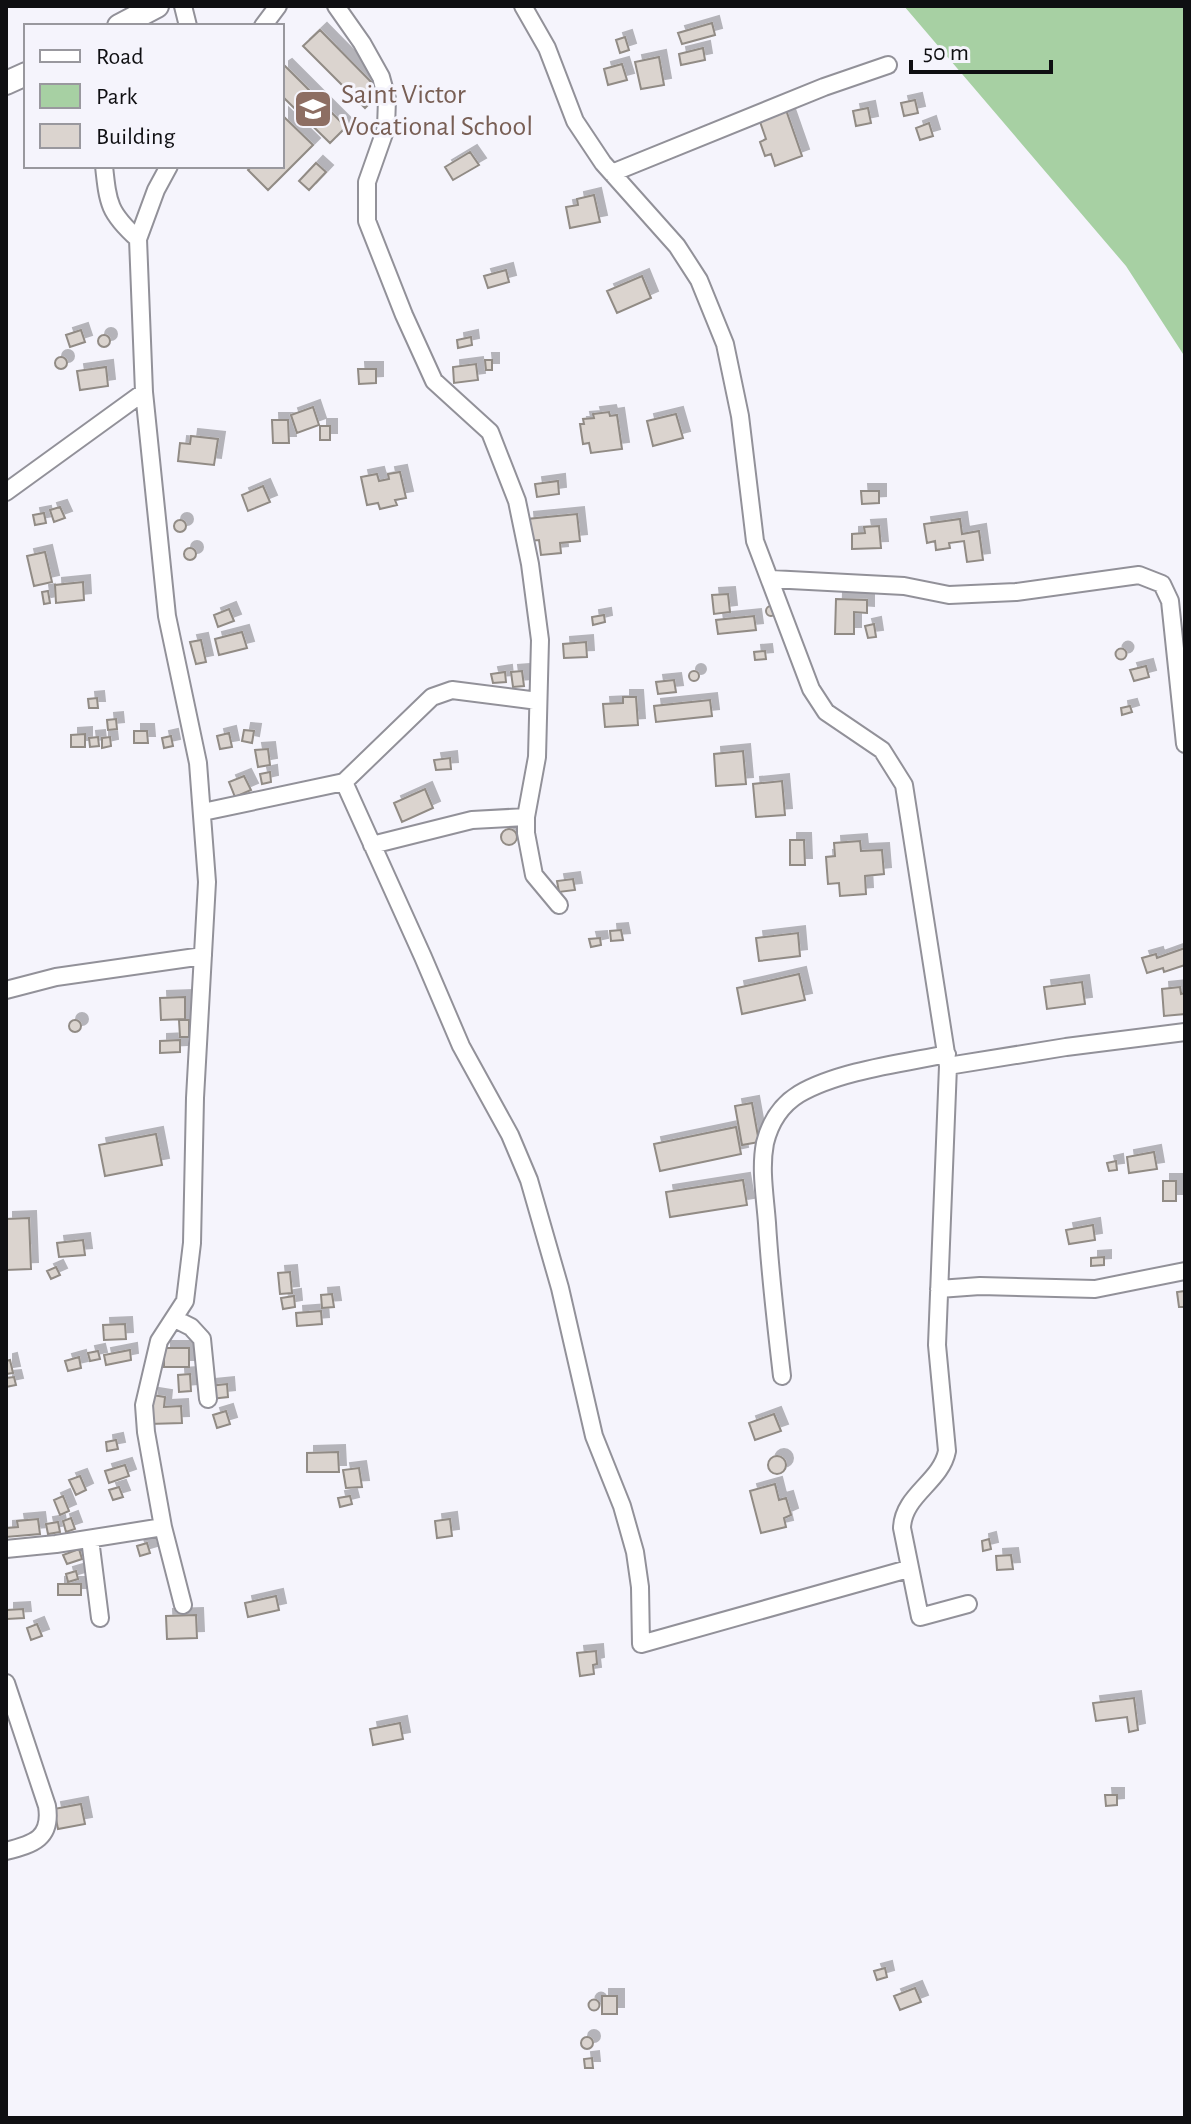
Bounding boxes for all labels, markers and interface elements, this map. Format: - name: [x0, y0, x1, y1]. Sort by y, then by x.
- legend: [24, 24, 284, 168]
- scale bar: [911, 24, 1051, 74]
- text: 50 m: [923, 41, 969, 65]
- text: Road: [96, 45, 144, 69]
- place label: Saint Victor Vocational School: [341, 81, 533, 141]
- text: Park: [96, 85, 137, 109]
- school or university icon: Saint Victor Vocational School: [292, 88, 334, 130]
- text: Building: [96, 125, 175, 149]

